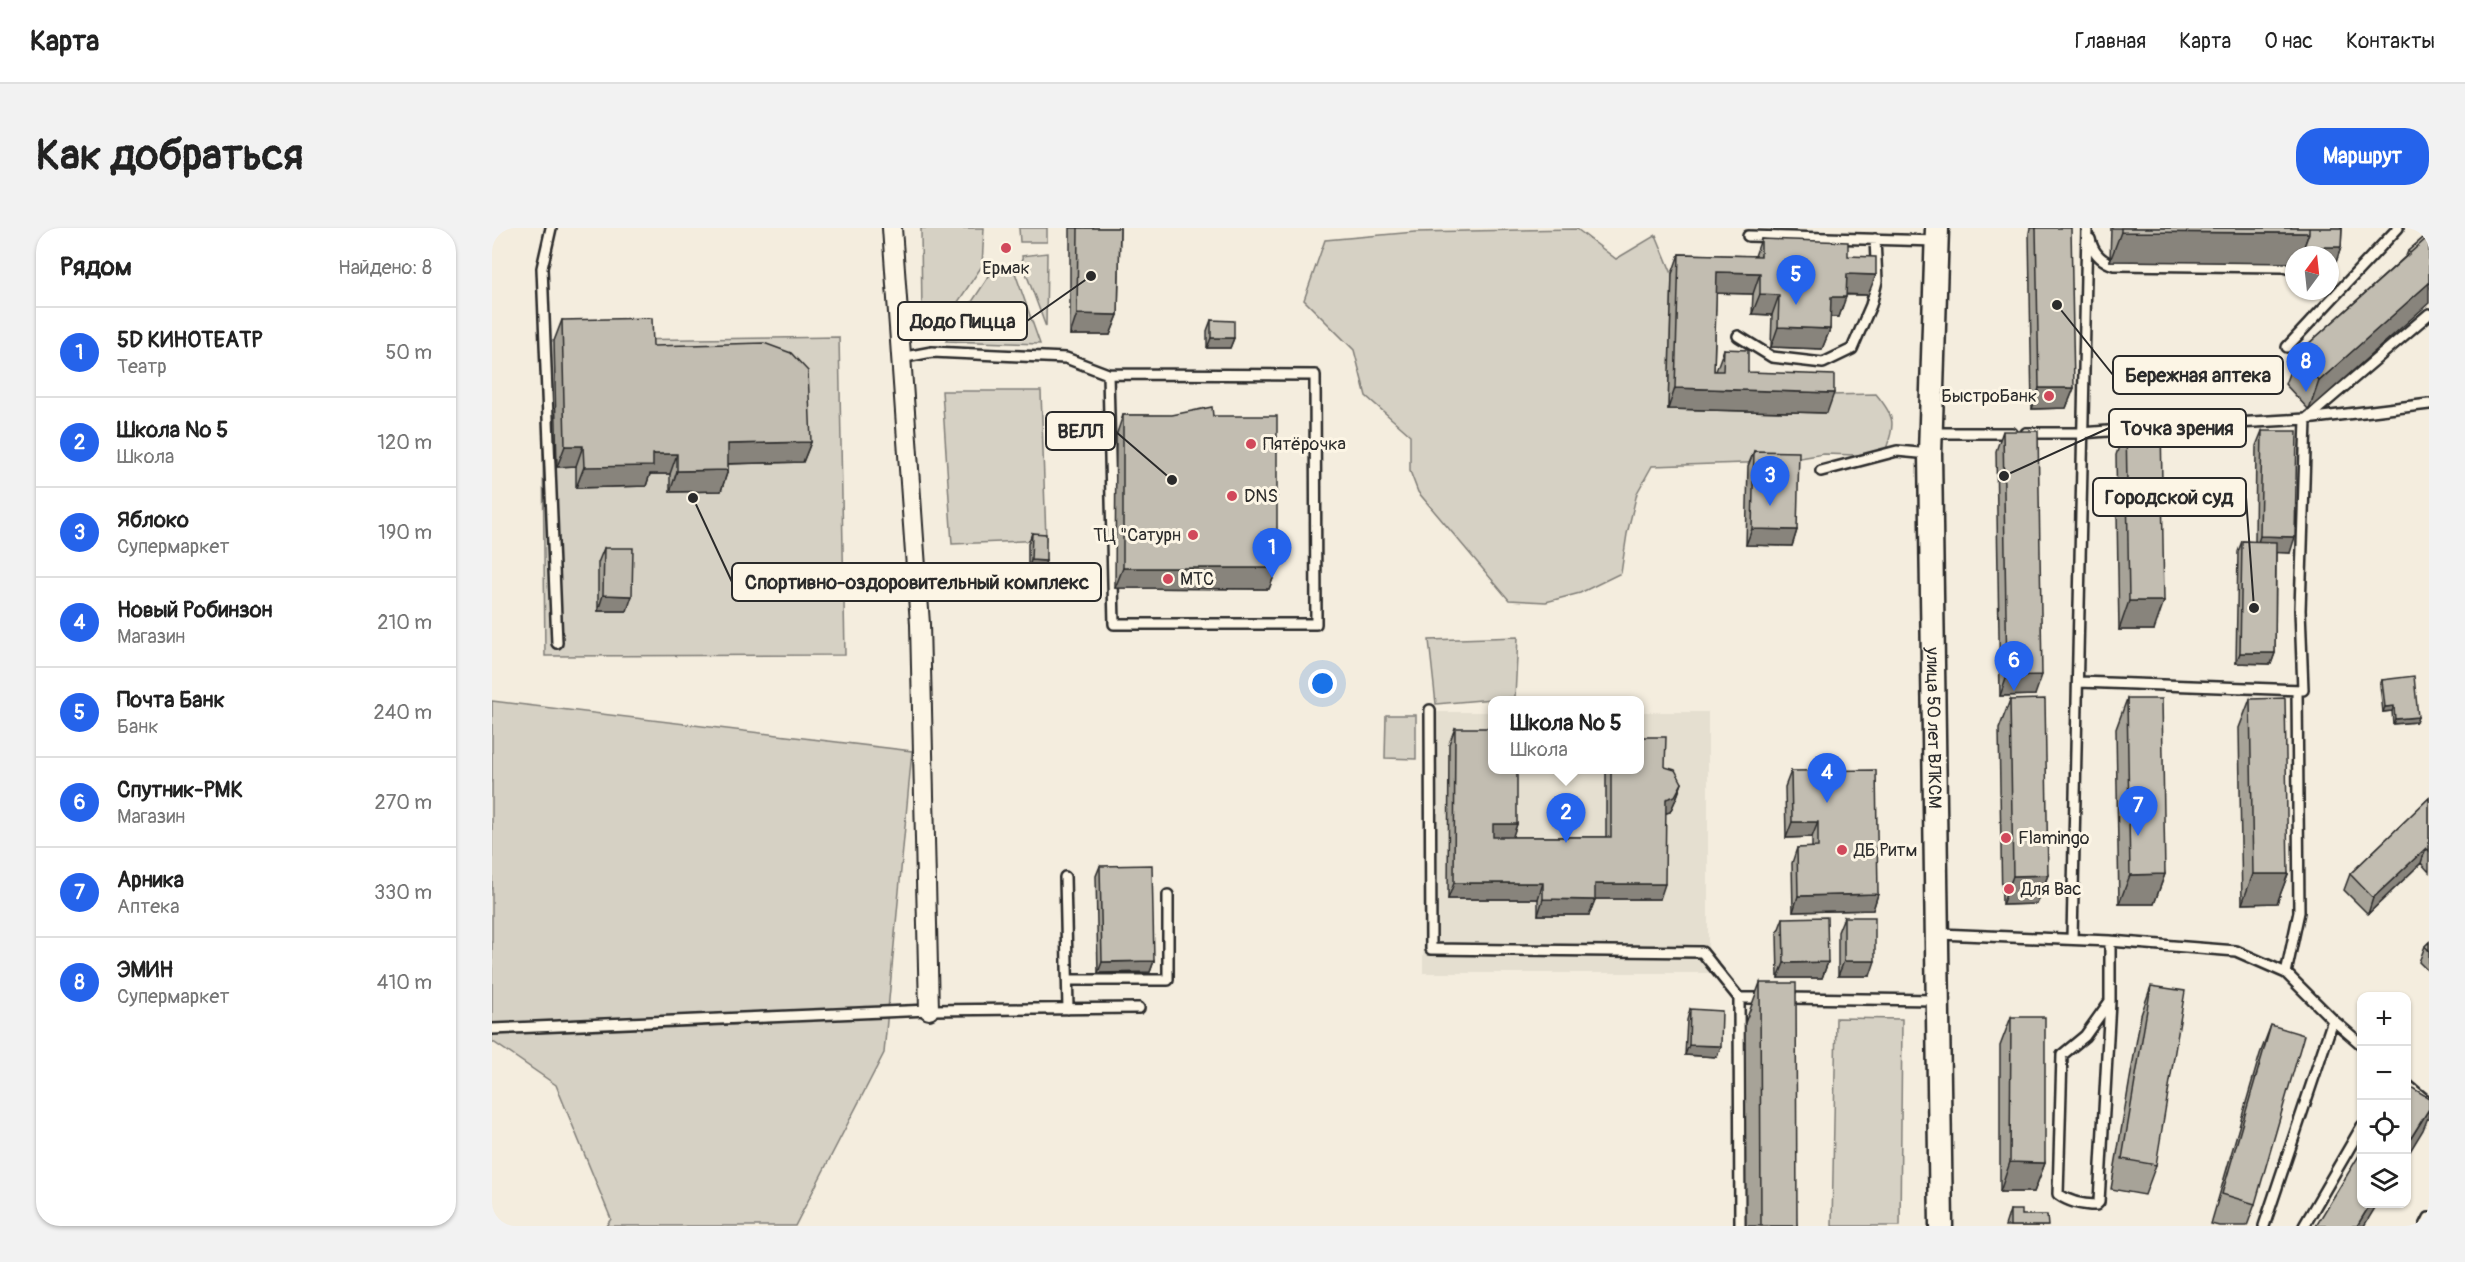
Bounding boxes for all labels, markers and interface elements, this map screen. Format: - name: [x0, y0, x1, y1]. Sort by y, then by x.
- text: Карта: [30, 24, 99, 59]
- text: Главная: [2075, 28, 2146, 55]
- text: Карта: [2179, 28, 2231, 55]
- text: О нас: [2264, 28, 2313, 55]
- text: Контакты: [2346, 28, 2435, 55]
- button: Маршрут: [2296, 128, 2429, 185]
- text: Как добраться: [36, 130, 303, 182]
- marker: Ермак: [999, 241, 1013, 255]
- north arrow: [2285, 246, 2339, 300]
- text: Рядом: [60, 251, 132, 283]
- text: Найдено: 8: [338, 255, 432, 280]
- pin: 5: [1776, 256, 1816, 305]
- place label: Ермак: [982, 257, 1030, 280]
- callout: Додо Пицца: [898, 302, 1027, 340]
- text: Додо Пицца: [909, 309, 1016, 334]
- text: 5D КИНОТЕАТР: [117, 326, 262, 354]
- text: 1: [76, 340, 83, 365]
- text: 50 m: [385, 340, 432, 365]
- pin: 8: [2286, 342, 2326, 392]
- text: Театр: [117, 354, 167, 379]
- callout: Бережная аптека: [2113, 356, 2283, 394]
- text: Бережная аптека: [2125, 363, 2271, 388]
- place label: БыстроБанк: [1941, 385, 2037, 408]
- marker: БыстроБанк: [2042, 389, 2056, 403]
- callout: Точка зрения: [2109, 409, 2246, 447]
- callout: ВЕЛЛ: [1046, 412, 1115, 450]
- text: Школа № 5: [117, 416, 228, 444]
- text: Точка зрения: [2119, 416, 2234, 441]
- text: ВЕЛЛ: [1057, 419, 1104, 444]
- text: 2: [74, 430, 85, 455]
- text: 120 m: [377, 430, 432, 455]
- place label: Пятёрочка: [1263, 433, 1346, 456]
- marker: Пятёрочка: [1244, 437, 1258, 451]
- text: Школа: [117, 444, 174, 469]
- pin: 3: [1750, 456, 1790, 506]
- callout: Городской суд: [2093, 478, 2246, 516]
- place label: DNS: [1244, 485, 1278, 508]
- text: Городской суд: [2105, 485, 2234, 510]
- marker: DNS: [1225, 489, 1239, 503]
- text: Яблоко: [117, 506, 189, 534]
- text: 3: [74, 520, 85, 545]
- text: 190 m: [378, 520, 432, 545]
- place label: ТЦ "Сатурн: [1093, 524, 1181, 547]
- marker: ТЦ "Сатурн: [1186, 528, 1200, 542]
- pin: 1: [1252, 528, 1292, 578]
- text: Супермаркет: [117, 534, 229, 559]
- callout: Спортивно-оздоровительный комплекс: [732, 563, 1101, 601]
- place label: МТС: [1180, 568, 1214, 591]
- text: Спортивно-оздоровительный комплекс: [745, 570, 1089, 595]
- marker: МТС: [1161, 572, 1175, 586]
- text: Новый Робинзон: [117, 596, 273, 624]
- text: 4: [74, 610, 85, 635]
- text: 210 m: [377, 610, 432, 635]
- text: Магазин: [117, 624, 185, 649]
- pin: 6: [1994, 642, 2033, 691]
- street label: улица 50 лет ВЛКСМ: [1921, 646, 1946, 809]
- your location: [1308, 669, 1337, 698]
- text: Почта Банк: [117, 686, 225, 714]
- popup: [1488, 696, 1644, 774]
- text: 5: [74, 700, 85, 725]
- text: 240 m: [373, 700, 432, 725]
- text: Школа № 5: [1510, 709, 1622, 737]
- text: Банк: [117, 714, 159, 739]
- text: Школа: [1510, 737, 1568, 762]
- pin: 4: [1808, 754, 1846, 803]
- text: Спутник-РМК: [117, 776, 243, 804]
- pin: 7: [2118, 786, 2158, 836]
- text: 6: [74, 790, 85, 815]
- text: 270 m: [374, 790, 432, 815]
- pin: 2: [1546, 794, 1586, 843]
- text: Магазин: [117, 804, 185, 829]
- place label: Flamingo: [2018, 827, 2090, 850]
- marker: Flamingo: [1999, 831, 2013, 845]
- place label: ДБ Ритм: [1853, 839, 1917, 862]
- marker: ДБ Ритм: [1835, 843, 1849, 857]
- text: Арника: [117, 866, 184, 894]
- place label: Для Вас: [2020, 878, 2081, 901]
- text: 7: [74, 880, 85, 905]
- text: 330 m: [374, 880, 432, 905]
- marker: Для Вас: [2002, 882, 2016, 896]
- text: Аптека: [117, 894, 180, 919]
- text: ЭМИН: [117, 956, 173, 984]
- text: 8: [74, 970, 85, 995]
- text: 410 m: [377, 970, 432, 995]
- text: Супермаркет: [117, 984, 229, 1009]
- map controls: [2357, 992, 2411, 1208]
- button: +: [2357, 992, 2411, 1046]
- button: −: [2357, 1046, 2411, 1100]
- button: locate: [2357, 1100, 2411, 1154]
- button: layers: [2357, 1154, 2411, 1208]

